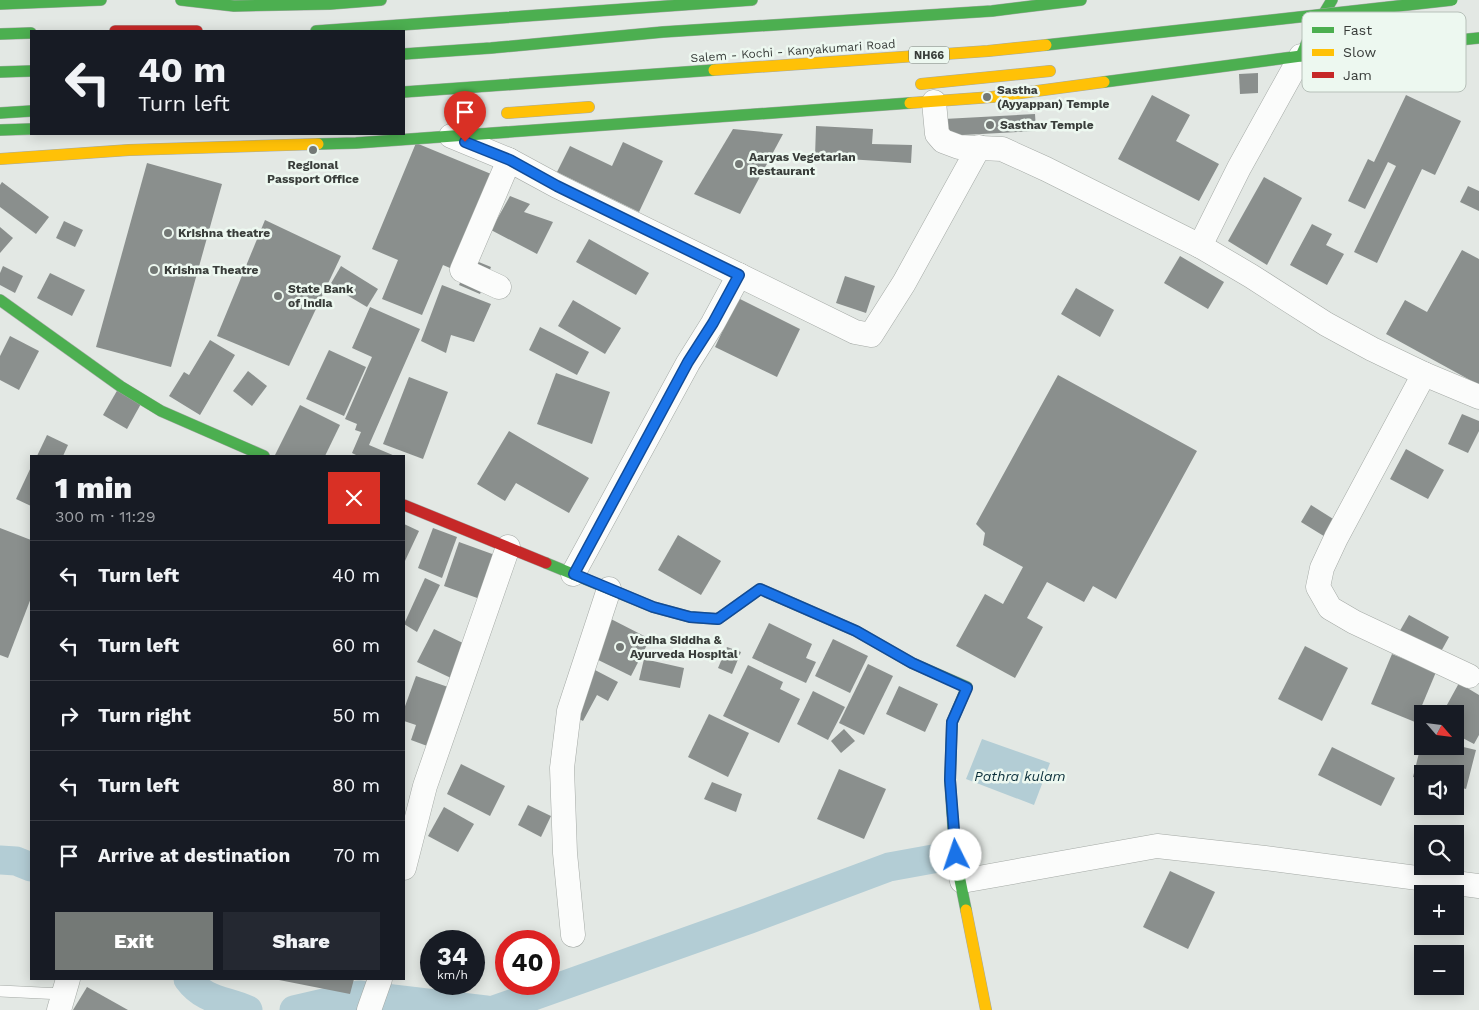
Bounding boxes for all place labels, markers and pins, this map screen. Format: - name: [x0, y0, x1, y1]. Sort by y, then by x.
- place label: Sastha (Ayyappan) Temple: [997, 83, 1110, 111]
- pin: [444, 91, 486, 142]
- marker: Sastha (Ayyappan) Temple: [981, 91, 993, 103]
- place label: Sasthav Temple: [1000, 118, 1094, 132]
- marker: Sasthav Temple: [984, 119, 996, 131]
- marker: Regional Passport Office: [307, 144, 319, 156]
- place label: Aaryas Vegetarian Restaurant: [749, 150, 856, 178]
- place label: Regional Passport Office: [267, 158, 359, 186]
- marker: Aaryas Vegetarian Restaurant: [733, 158, 745, 170]
- place label: Krishna theatre: [178, 226, 270, 240]
- marker: Krishna theatre: [162, 227, 174, 239]
- place label: Krishna Theatre: [164, 263, 258, 277]
- marker: Krishna Theatre: [148, 264, 160, 276]
- place label: State Bank of India: [288, 282, 354, 310]
- marker: State Bank of India: [272, 290, 284, 302]
- place label: Vedha Siddha & Ayurveda Hospital: [630, 633, 738, 661]
- marker: Vedha Siddha & Ayurveda Hospital: [614, 641, 626, 653]

